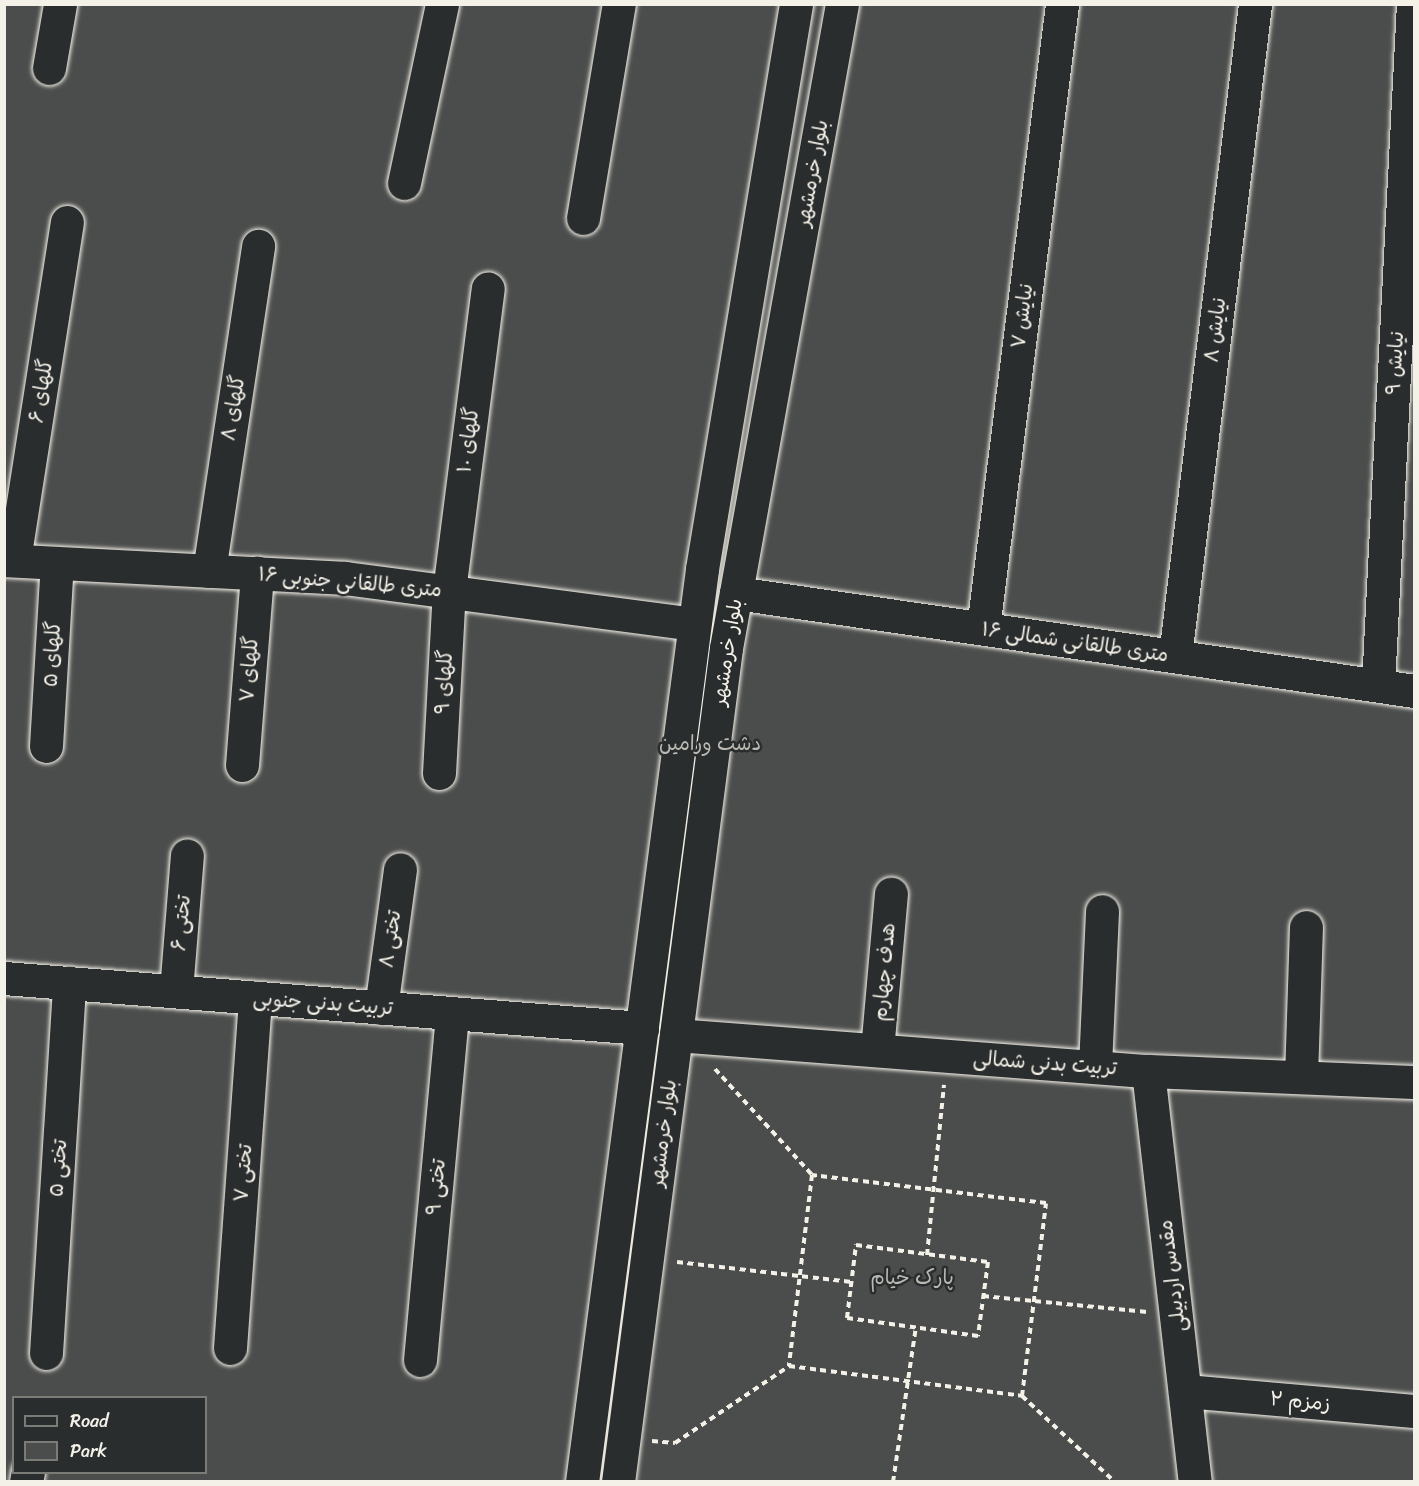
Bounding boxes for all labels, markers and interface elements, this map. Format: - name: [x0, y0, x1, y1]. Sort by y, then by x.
- street label: بلوار خرمشهر: [791, 118, 833, 228]
- street label: نیایش ۷: [1006, 282, 1038, 350]
- street label: نیایش ۸: [1199, 296, 1231, 364]
- street label: نیایش ۹: [1381, 330, 1409, 396]
- street label: گلهای ۶: [24, 357, 58, 425]
- street label: گلهای ۸: [216, 373, 250, 443]
- street label: گلهای ۱۰: [452, 406, 484, 474]
- street label: ۱۶ متری طالقانی جنوبی: [257, 562, 443, 602]
- street label: بلوار خرمشهر: [707, 597, 747, 707]
- street label: ۱۶ متری طالقانی شمالی: [980, 617, 1170, 667]
- street label: گلهای ۵: [38, 620, 66, 688]
- street label: گلهای ۷: [235, 635, 263, 703]
- street label: گلهای ۹: [430, 649, 458, 715]
- park label: دشت ورامین: [659, 731, 761, 755]
- street label: تختی ۶: [167, 894, 195, 952]
- street label: تختی ۸: [374, 909, 406, 969]
- street label: هدف چهارم: [868, 922, 900, 1022]
- street label: تربیت بدنی جنوبی: [252, 986, 394, 1020]
- street label: تربیت بدنی شمالی: [972, 1046, 1118, 1080]
- street label: بلوار خرمشهر: [645, 1078, 681, 1188]
- street label: تختی ۵: [44, 1138, 72, 1198]
- street label: تختی ۷: [229, 1143, 257, 1203]
- street label: تختی ۹: [422, 1158, 450, 1216]
- street label: مقدس اردبیلی: [1153, 1219, 1191, 1333]
- park label: پارک خیام: [870, 1265, 954, 1289]
- street label: زمزم ۲: [1269, 1386, 1331, 1416]
- legend: [12, 1396, 207, 1474]
- text: Road: [70, 1405, 109, 1437]
- text: Park: [70, 1435, 107, 1467]

